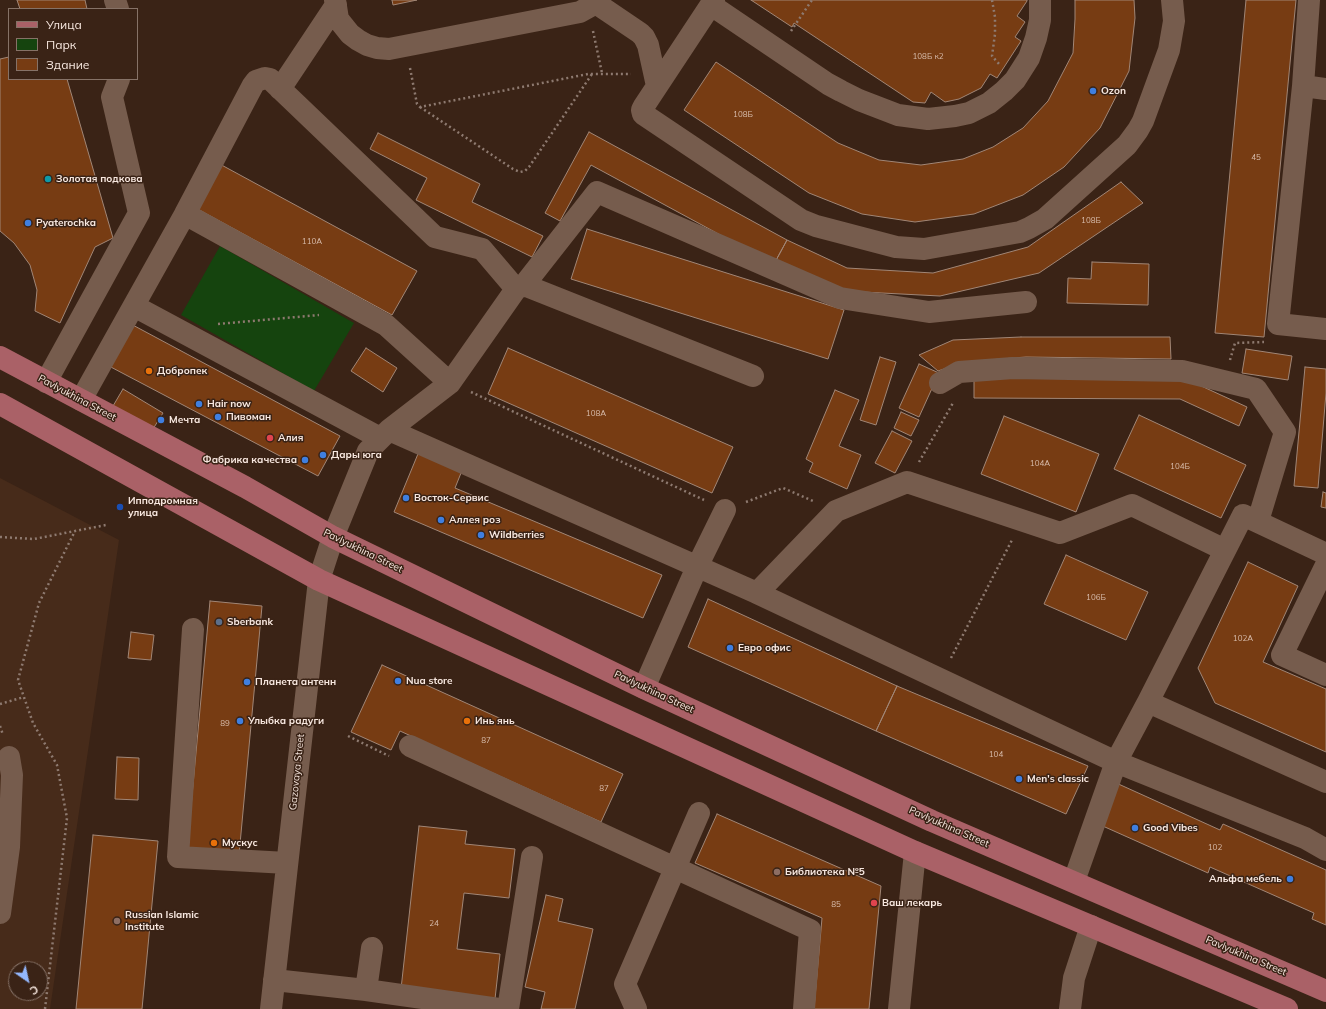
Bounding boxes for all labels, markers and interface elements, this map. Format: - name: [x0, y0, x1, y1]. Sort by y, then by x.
- legend: [8, 8, 138, 80]
- text: Улица: [46, 17, 82, 32]
- text: Парк: [46, 37, 76, 52]
- house number: 108Б к2: [912, 52, 944, 62]
- text: Здание: [46, 57, 89, 72]
- place label: Ozon: [1101, 85, 1126, 97]
- marker: Ozon: [1088, 86, 1098, 96]
- house number: 108Б: [733, 110, 753, 120]
- house number: 45: [1251, 153, 1261, 163]
- place label: Золотая подкова: [56, 173, 143, 185]
- marker: Золотая подкова: [43, 174, 53, 184]
- house number: 108Б: [1081, 216, 1101, 226]
- place label: Pyaterochka: [36, 217, 96, 229]
- marker: Pyaterochka: [23, 218, 33, 228]
- house number: 110А: [302, 237, 322, 247]
- place label: Добропек: [157, 365, 207, 377]
- marker: Добропек: [144, 366, 154, 376]
- street label: Pavlyukhina Street: [36, 372, 118, 424]
- place label: Hair now: [207, 398, 251, 410]
- marker: Hair now: [194, 399, 204, 409]
- house number: 108А: [586, 409, 606, 419]
- place label: Пивоман: [226, 411, 271, 423]
- marker: Пивоман: [213, 412, 223, 422]
- place label: Мечта: [169, 414, 200, 426]
- marker: Мечта: [156, 415, 166, 425]
- place label: Алия: [278, 432, 303, 444]
- marker: Алия: [265, 433, 275, 443]
- place label: Дары юга: [331, 449, 382, 461]
- marker: Дары юга: [318, 450, 328, 460]
- place label: Фабрика качества: [203, 454, 297, 466]
- marker: Фабрика качества: [300, 455, 310, 465]
- house number: 104А: [1030, 459, 1050, 469]
- house number: 104Б: [1170, 462, 1190, 472]
- place label: Восток-Сервис: [414, 492, 489, 504]
- marker: Восток-Сервис: [401, 493, 411, 503]
- place label: Ипподромная улица: [128, 495, 198, 518]
- marker: Ипподромная улица: [115, 502, 125, 512]
- place label: Аллея роз: [449, 514, 500, 526]
- marker: Аллея роз: [436, 515, 446, 525]
- street label: Pavlyukhina Street: [321, 527, 405, 575]
- place label: Wildberries: [489, 529, 544, 541]
- marker: Wildberries: [476, 530, 486, 540]
- house number: 106Б: [1086, 593, 1106, 603]
- place label: Sberbank: [227, 616, 273, 628]
- marker: Sberbank: [214, 617, 224, 627]
- house number: 102А: [1233, 634, 1253, 644]
- place label: Евро офис: [738, 642, 791, 654]
- marker: Евро офис: [725, 643, 735, 653]
- street label: Pavlyukhina Street: [612, 668, 696, 716]
- place label: Nua store: [406, 675, 452, 687]
- place label: Планета антенн: [255, 676, 336, 688]
- marker: Nua store: [393, 676, 403, 686]
- marker: Планета антенн: [242, 677, 252, 687]
- place label: Улыбка радуги: [248, 715, 324, 727]
- place label: Инь янь: [475, 715, 515, 727]
- marker: Улыбка радуги: [235, 716, 245, 726]
- marker: Инь янь: [462, 716, 472, 726]
- house number: 89: [220, 719, 230, 729]
- street label: Gazovaya Street: [287, 733, 307, 811]
- house number: 87: [481, 736, 491, 746]
- house number: 104: [989, 750, 1003, 760]
- place label: Men's classic: [1027, 773, 1089, 785]
- marker: Men's classic: [1014, 774, 1024, 784]
- house number: 87: [599, 784, 609, 794]
- street label: Pavlyukhina Street: [907, 804, 991, 850]
- place label: Good Vibes: [1143, 822, 1198, 834]
- marker: Good Vibes: [1130, 823, 1140, 833]
- place label: Мускус: [222, 837, 258, 849]
- marker: Мускус: [209, 838, 219, 848]
- house number: 102: [1208, 843, 1222, 853]
- place label: Библиотека №5: [785, 866, 865, 878]
- marker: Библиотека №5: [772, 867, 782, 877]
- place label: Альфа мебель: [1209, 873, 1282, 885]
- marker: Альфа мебель: [1285, 874, 1295, 884]
- place label: Ваш лекарь: [882, 897, 942, 909]
- marker: Ваш лекарь: [869, 898, 879, 908]
- house number: 85: [831, 900, 841, 910]
- place label: Russian Islamic Institute: [125, 909, 199, 932]
- marker: Russian Islamic Institute: [112, 916, 122, 926]
- house number: 24: [429, 919, 439, 929]
- street label: Pavlyukhina Street: [1204, 934, 1288, 978]
- north arrow: [8, 961, 48, 1001]
- text: С: [27, 982, 41, 998]

